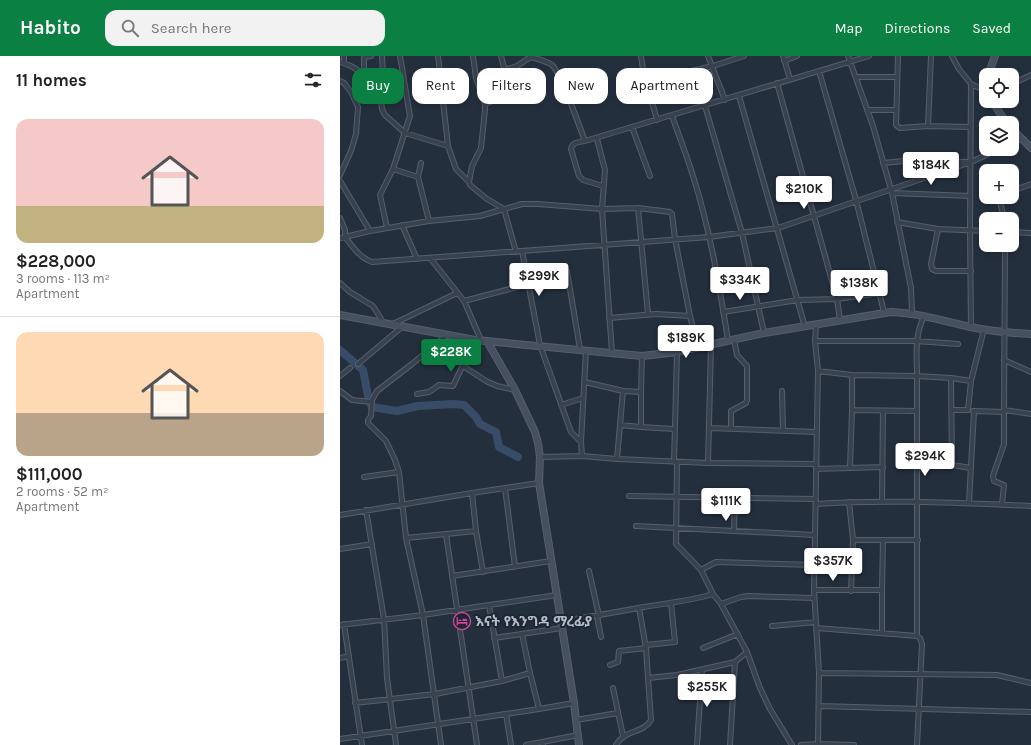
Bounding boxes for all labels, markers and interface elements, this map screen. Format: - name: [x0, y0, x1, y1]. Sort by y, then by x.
- search box: [105, 10, 385, 46]
- text: Habito: [20, 17, 81, 39]
- icon: search: [119, 17, 141, 39]
- text: Search here: [151, 19, 231, 37]
- text: Map: [835, 20, 863, 37]
- text: Directions: [885, 20, 950, 37]
- text: Saved: [972, 20, 1011, 37]
- chip: Buy: [352, 68, 404, 104]
- chip: Rent: [412, 68, 469, 104]
- chip: Filters: [477, 68, 546, 104]
- chip: New: [554, 68, 608, 104]
- chip: Apartment: [616, 68, 713, 104]
- map controls: [979, 68, 1019, 252]
- button: locate: [979, 68, 1019, 108]
- icon: filters: [302, 69, 324, 91]
- text: 11 homes: [16, 70, 87, 90]
- button: layers: [979, 116, 1019, 156]
- icon: home: [134, 145, 206, 217]
- pin: $184K: [903, 152, 959, 186]
- text: $184K: [912, 157, 950, 172]
- button: +: [979, 164, 1019, 204]
- pin: $210K: [776, 176, 832, 210]
- text: $210K: [785, 181, 823, 196]
- button: −: [979, 212, 1019, 252]
- text: $228,000: [16, 251, 96, 271]
- pin: $299K: [511, 263, 567, 297]
- pin: $334K: [712, 267, 768, 301]
- text: $299K: [518, 268, 560, 283]
- pin: $138K: [831, 270, 887, 304]
- text: 3 rooms · 113 m²: [16, 271, 110, 286]
- text: $334K: [719, 272, 761, 287]
- text: $138K: [840, 275, 878, 290]
- text: Apartment: [16, 286, 79, 301]
- pin: $189K: [658, 325, 714, 359]
- text: $189K: [667, 330, 705, 345]
- pin: $228K: [423, 339, 479, 373]
- text: $228K: [430, 344, 472, 359]
- icon: home: [134, 358, 206, 430]
- pin: $294K: [897, 443, 953, 477]
- text: $294K: [905, 448, 946, 463]
- text: $111,000: [16, 464, 82, 484]
- text: 2 rooms · 52 m²: [16, 484, 108, 499]
- pin: $111K: [698, 488, 754, 522]
- text: $111K: [710, 493, 742, 508]
- text: Apartment: [16, 499, 79, 514]
- pin: $357K: [805, 548, 861, 582]
- text: $357K: [813, 553, 853, 568]
- hotel icon: እናት የእንግዳ ማረፊያ: [452, 611, 472, 631]
- place label: እናት የእንግዳ ማረፊያ: [475, 613, 592, 630]
- pin: $255K: [679, 674, 735, 708]
- text: $255K: [687, 679, 727, 694]

